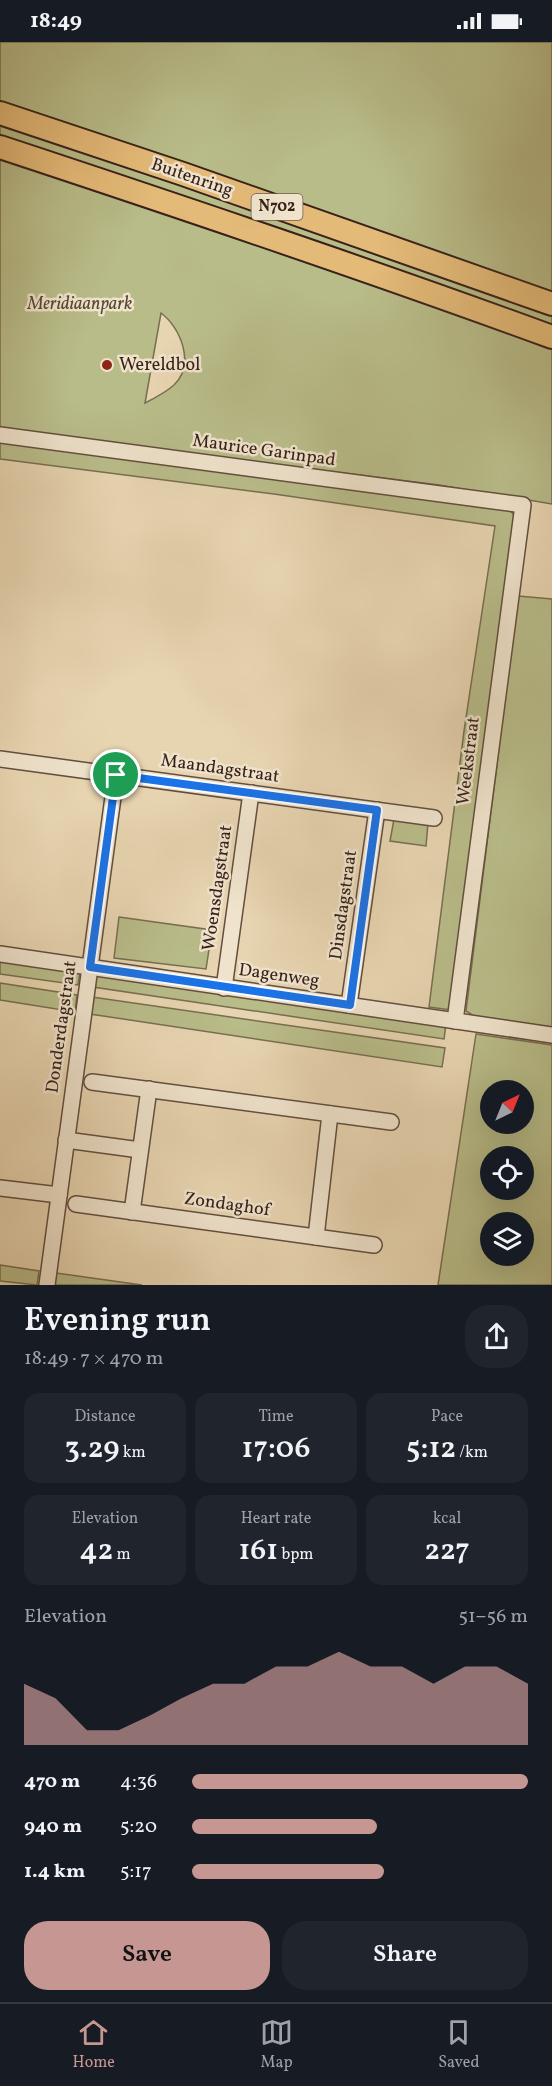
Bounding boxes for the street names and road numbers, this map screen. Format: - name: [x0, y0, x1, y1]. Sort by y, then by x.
- street label: Buitenring: [148, 152, 236, 204]
- road number: N702: [252, 194, 302, 220]
- street label: Maurice Garinpad: [191, 429, 337, 473]
- street label: Weekstraat: [451, 715, 487, 807]
- street label: Maandagstraat: [159, 748, 281, 790]
- street label: Woensdagstraat: [197, 823, 239, 953]
- street label: Dinsdagstraat: [324, 848, 364, 962]
- street label: Dagenweg: [237, 958, 321, 994]
- street label: Donderdagstraat: [40, 959, 84, 1095]
- street label: Zondaghof: [182, 1187, 273, 1224]

